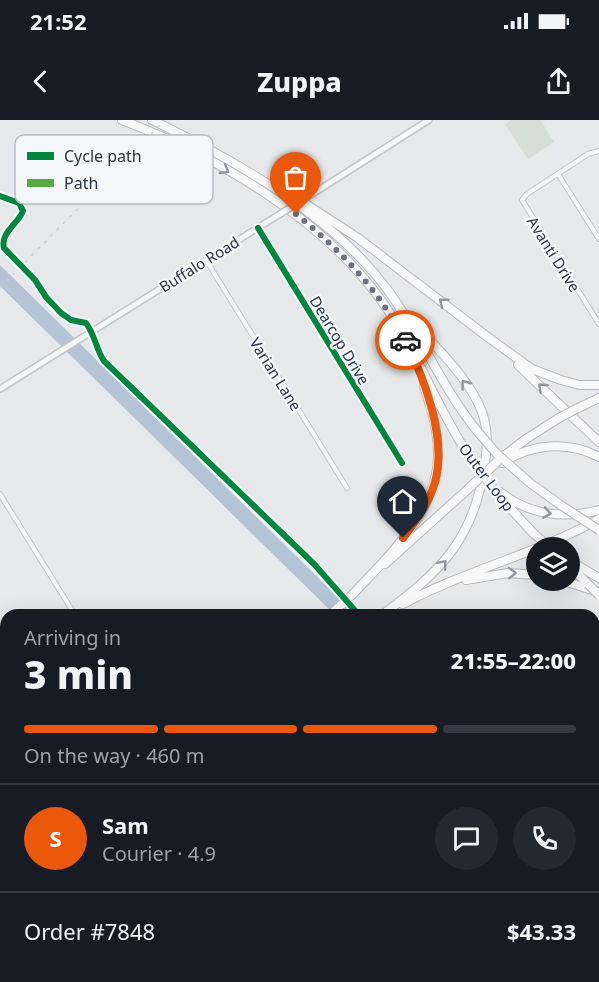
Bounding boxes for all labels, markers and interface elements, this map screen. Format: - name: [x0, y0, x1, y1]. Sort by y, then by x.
- text: 21:52: [30, 6, 87, 36]
- text: Zuppa: [257, 63, 342, 100]
- icon: back: [24, 65, 57, 98]
- icon: share: [542, 65, 575, 98]
- legend: [15, 135, 213, 204]
- text: Cycle path: [64, 145, 142, 167]
- pin: [270, 152, 321, 214]
- icon: bag: [279, 161, 312, 194]
- one-way arrow: [219, 163, 230, 174]
- text: Path: [64, 172, 98, 194]
- street label: Avanti Drive: [523, 213, 585, 295]
- street label: Buffalo Road: [155, 231, 243, 297]
- street label: Dearcop Drive: [306, 292, 374, 388]
- one-way arrow: [438, 299, 449, 310]
- courier: [375, 310, 435, 370]
- icon: car: [389, 324, 422, 357]
- street label: Varian Lane: [246, 334, 306, 414]
- one-way arrow: [462, 380, 473, 391]
- one-way arrow: [538, 383, 549, 394]
- street label: Outer Loop: [455, 439, 519, 515]
- pin: [377, 476, 428, 538]
- icon: home: [386, 485, 419, 518]
- one-way arrow: [542, 506, 552, 519]
- map controls: [526, 537, 580, 591]
- button: layers: [526, 537, 580, 591]
- one-way arrow: [435, 560, 446, 571]
- one-way arrow: [507, 567, 516, 580]
- text: Arriving in: [24, 624, 121, 651]
- text: 21:55–22:00: [451, 645, 576, 675]
- text: 3 min: [24, 647, 133, 700]
- text: On the way · 460 m: [24, 742, 204, 769]
- button: chat: [435, 807, 498, 870]
- button: phone: [513, 807, 576, 870]
- text: Sam: [102, 810, 149, 840]
- text: S: [49, 823, 62, 853]
- text: Courier · 4.9: [102, 840, 216, 867]
- text: Order #7848: [24, 916, 155, 946]
- text: $43.33: [507, 916, 576, 946]

